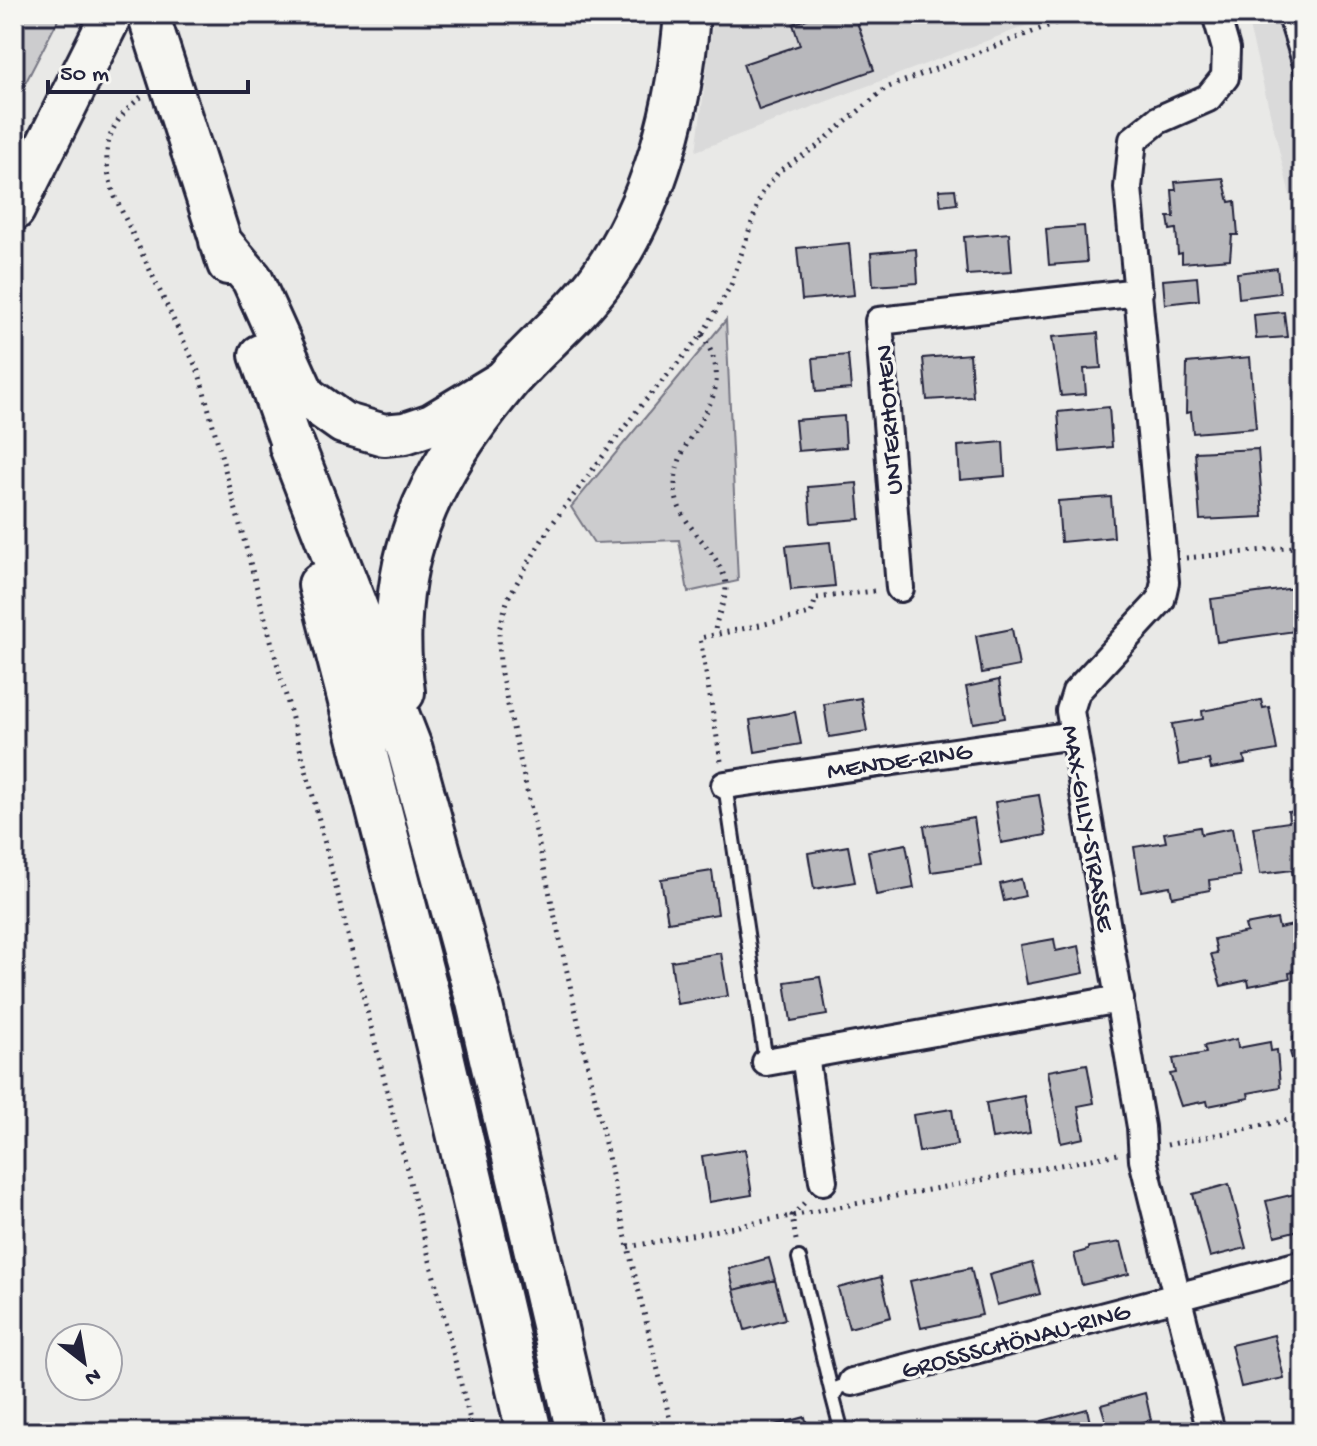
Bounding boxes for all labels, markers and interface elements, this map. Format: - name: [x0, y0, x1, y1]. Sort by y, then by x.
- scale bar: [48, 44, 248, 94]
- text: 50 m: [60, 61, 109, 90]
- street label: UNTERHOHEN: [871, 344, 912, 496]
- street label: MAX-GILLY-STRASSE: [1052, 723, 1119, 935]
- street label: MENDE-RING: [825, 738, 976, 789]
- street label: GROSSSCHÖNAU-RING: [899, 1298, 1135, 1389]
- north arrow: [44, 1322, 124, 1402]
- text: N: [79, 1361, 105, 1391]

